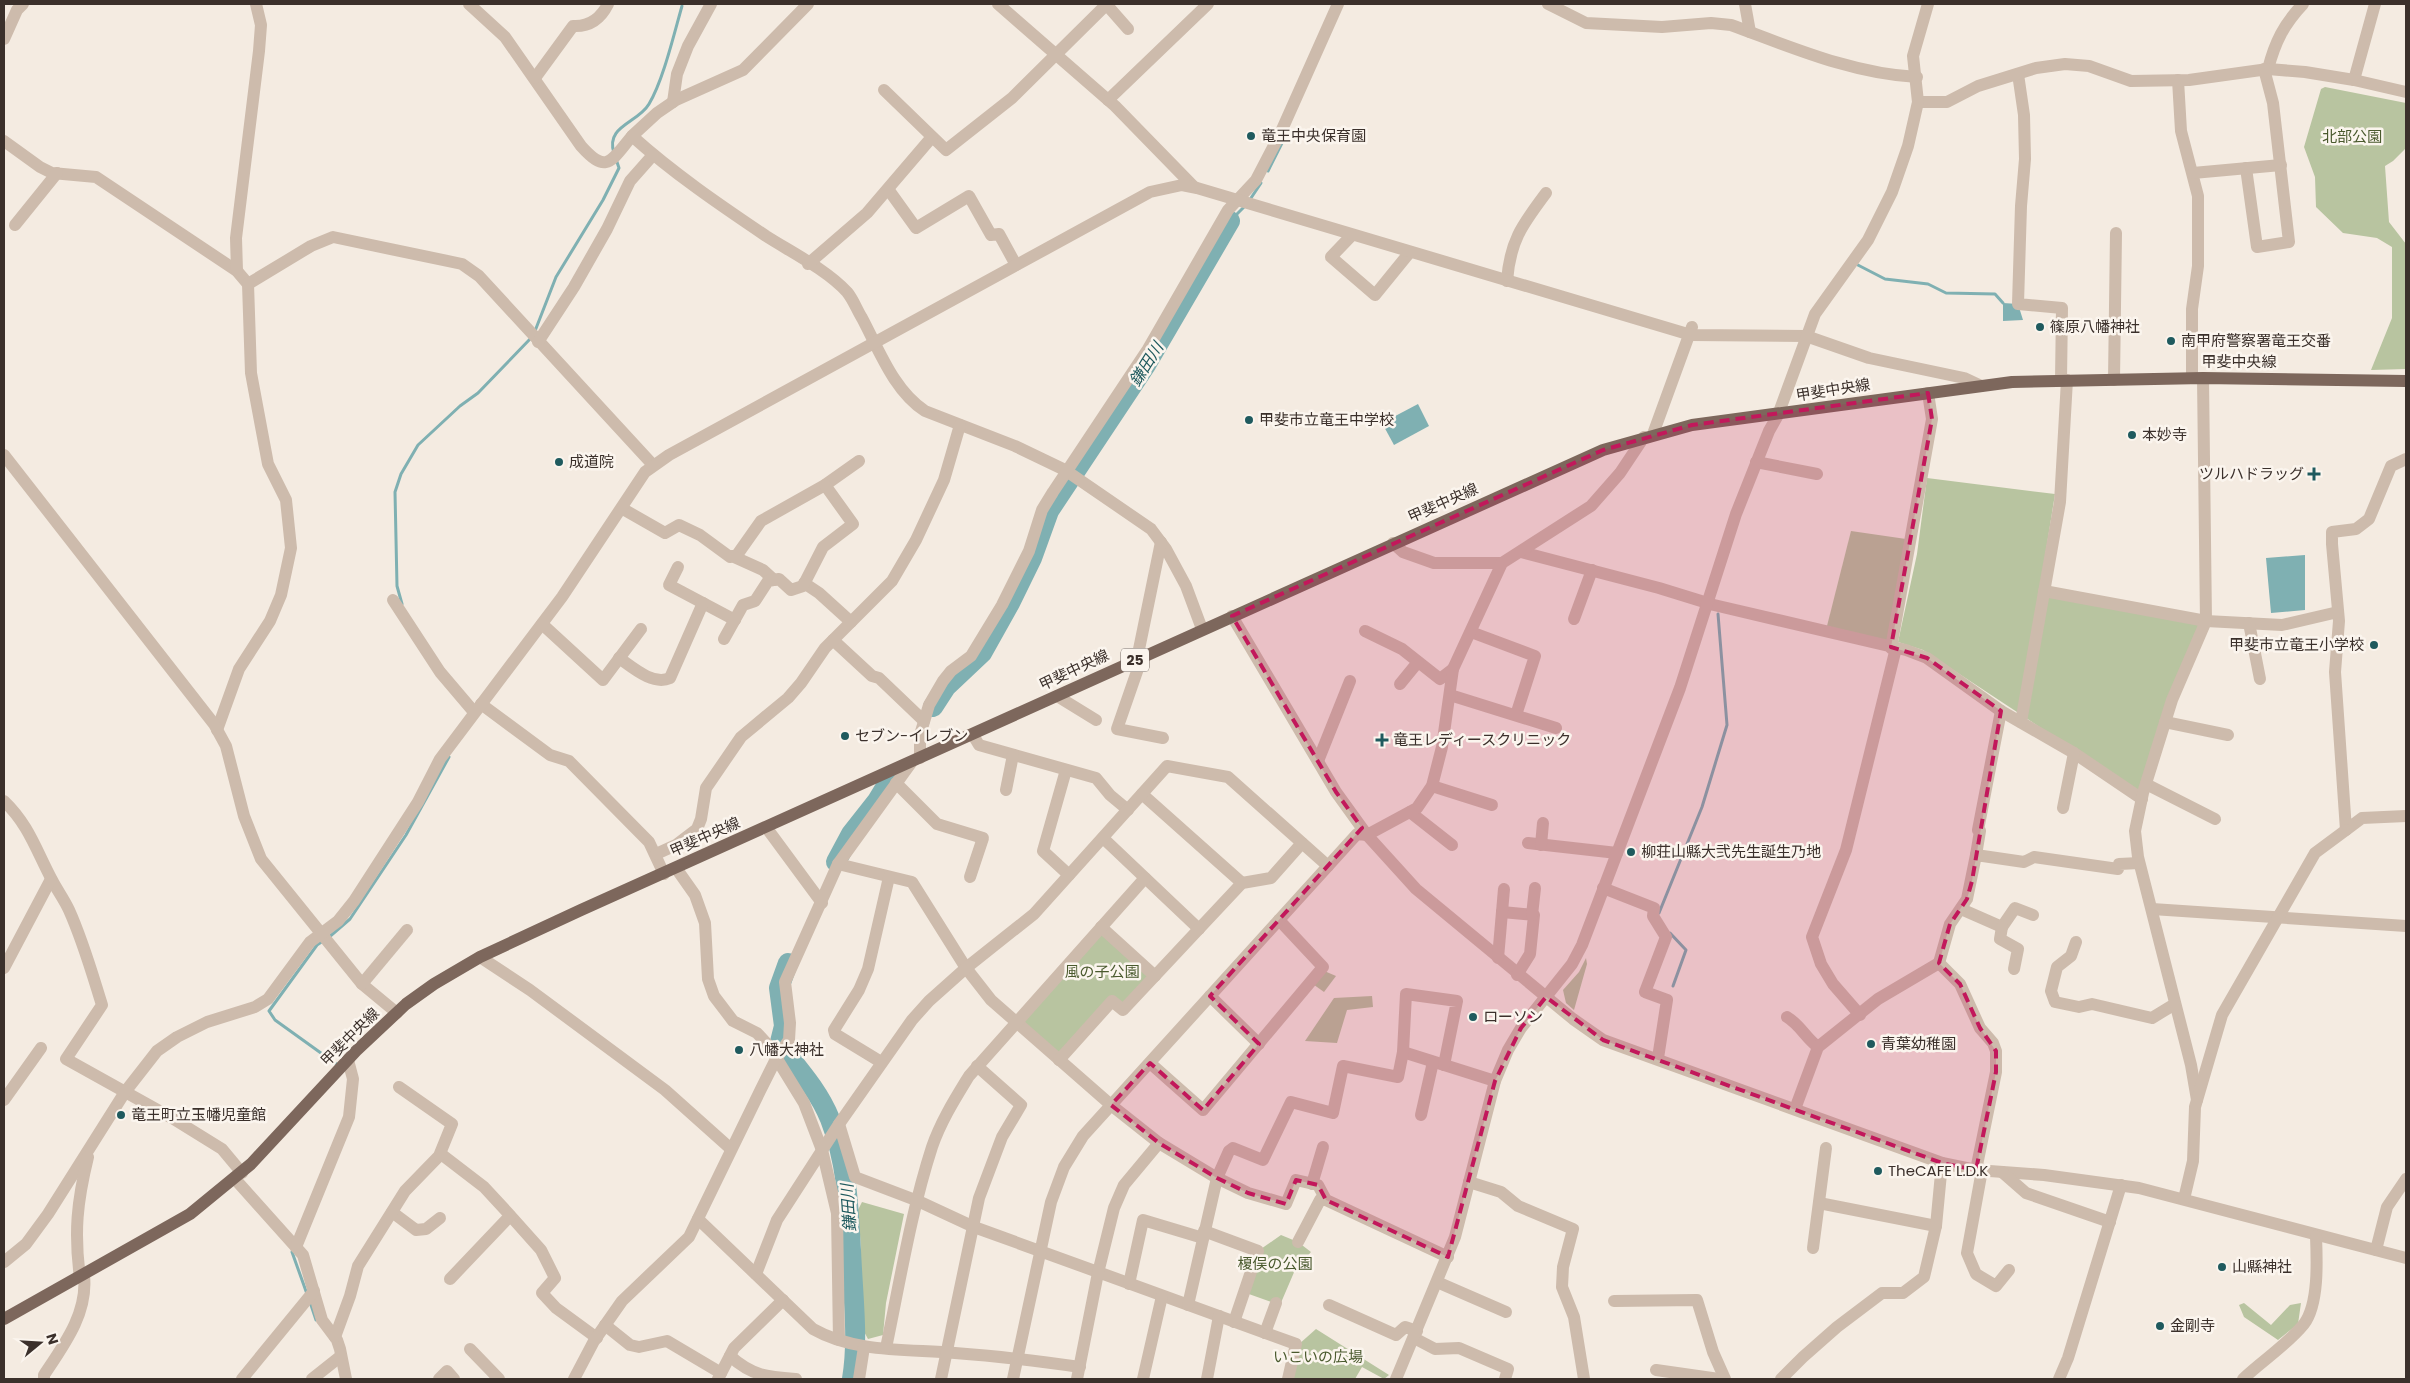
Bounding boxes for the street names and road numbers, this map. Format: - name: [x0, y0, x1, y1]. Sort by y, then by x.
- street label: 甲斐中央線: [2201, 351, 2277, 372]
- street label: 甲斐中央線: [1794, 373, 1872, 406]
- street label: 甲斐中央線: [1404, 478, 1481, 527]
- street label: 甲斐中央線: [1035, 644, 1112, 695]
- road number: 25: [1121, 648, 1149, 672]
- street label: 甲斐中央線: [666, 812, 743, 861]
- street label: 甲斐中央線: [316, 1003, 384, 1071]

